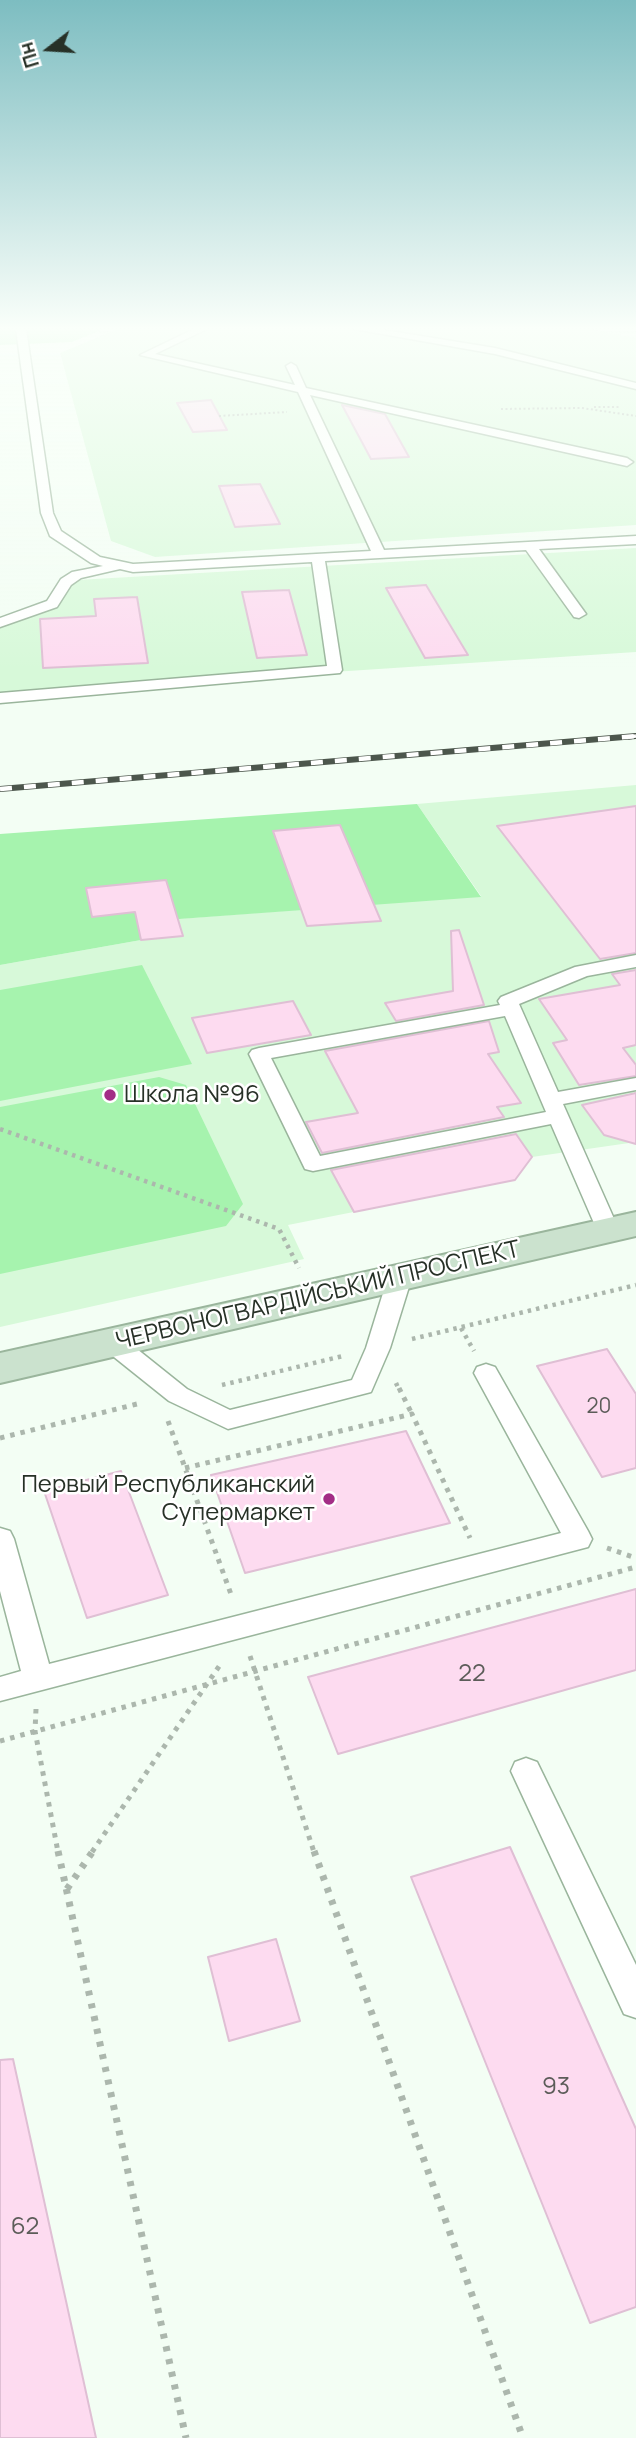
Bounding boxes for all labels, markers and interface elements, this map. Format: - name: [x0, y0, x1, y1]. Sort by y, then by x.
- north arrow: [14, 14, 84, 84]
- text: Пн: [13, 39, 45, 71]
- place label: Школа №96: [124, 1081, 260, 1109]
- marker: Школа №96: [102, 1087, 118, 1103]
- street label: ЧЕРВОНОГВАРДІЙСЬКИЙ ПРОСПЕКТ: [113, 1235, 523, 1357]
- house number: 20: [587, 1394, 611, 1420]
- place label: Первый Республиканский Супермаркет: [21, 1471, 315, 1527]
- marker: Первый Республиканский Супермаркет: [321, 1491, 337, 1507]
- house number: 22: [458, 1660, 486, 1688]
- house number: 93: [542, 2073, 570, 2101]
- house number: 62: [11, 2213, 39, 2241]

